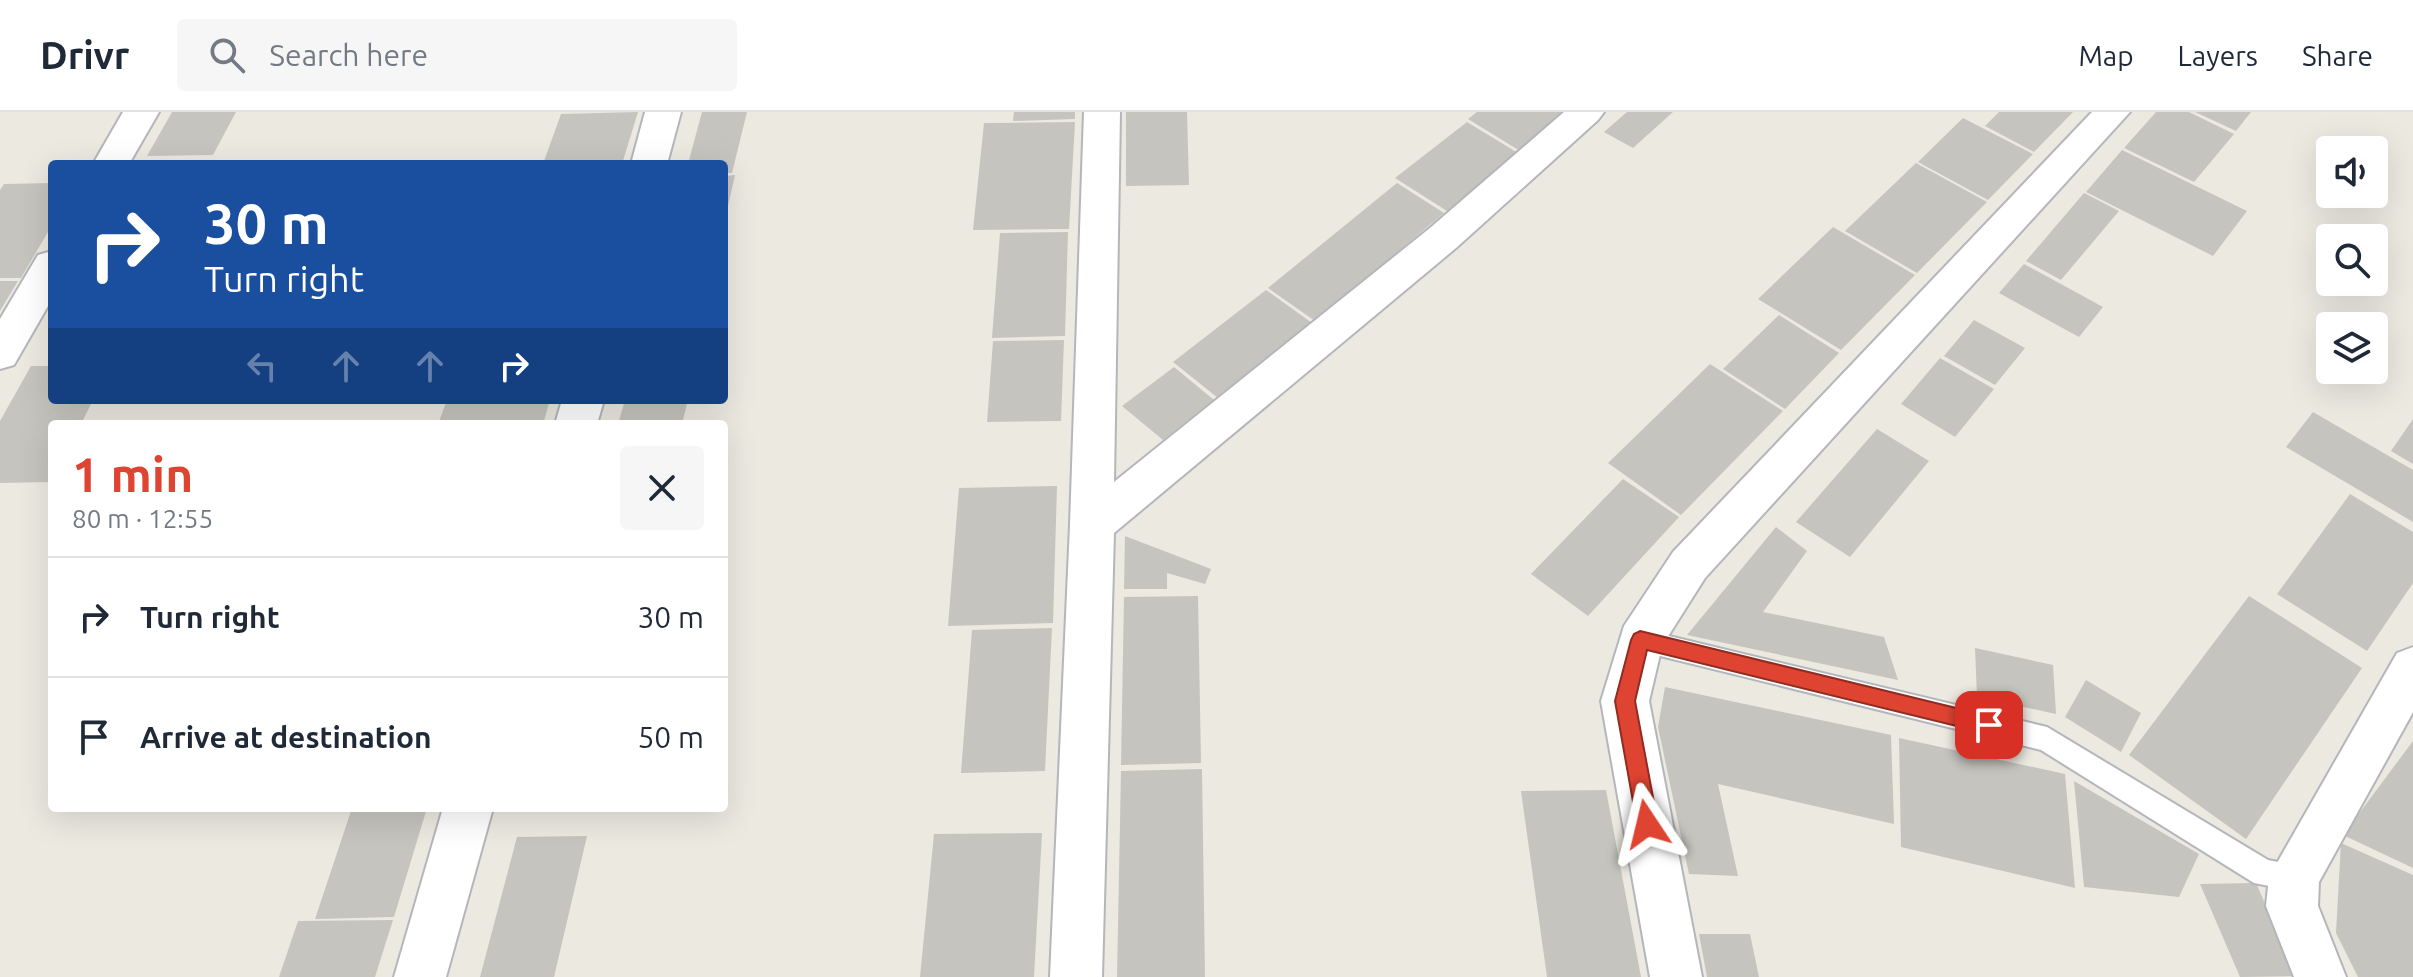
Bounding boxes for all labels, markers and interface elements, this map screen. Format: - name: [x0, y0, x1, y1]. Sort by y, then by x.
- search box: [177, 19, 737, 91]
- icon: search: [205, 33, 249, 77]
- text: Drivr: [40, 34, 129, 76]
- text: Search here: [269, 38, 428, 72]
- text: Map: [2078, 40, 2134, 71]
- text: Layers: [2178, 40, 2258, 71]
- text: Share: [2302, 40, 2373, 71]
- map controls: [2316, 136, 2388, 384]
- button: sound: [2316, 136, 2388, 208]
- icon: right: [72, 192, 176, 296]
- text: 30 m: [204, 192, 329, 255]
- button: search: [2316, 224, 2388, 296]
- text: Turn right: [204, 258, 364, 299]
- button: layers: [2316, 312, 2388, 384]
- icon: left: [240, 344, 284, 388]
- icon: ahead: [324, 344, 368, 388]
- icon: ahead: [408, 344, 452, 388]
- icon: right: [492, 344, 536, 388]
- button: close: [620, 446, 704, 530]
- text: 1 min: [72, 447, 193, 501]
- text: 80 m · 12:55: [72, 504, 213, 533]
- icon: right: [72, 595, 116, 639]
- text: Turn right: [140, 600, 280, 634]
- text: 30 m: [637, 600, 704, 634]
- pin: [1955, 691, 2023, 759]
- icon: arrive: [1967, 703, 2011, 747]
- icon: arrive: [72, 715, 116, 759]
- text: Arrive at destination: [140, 720, 432, 754]
- text: 50 m: [637, 720, 704, 754]
- position arrow: [1605, 782, 1689, 866]

